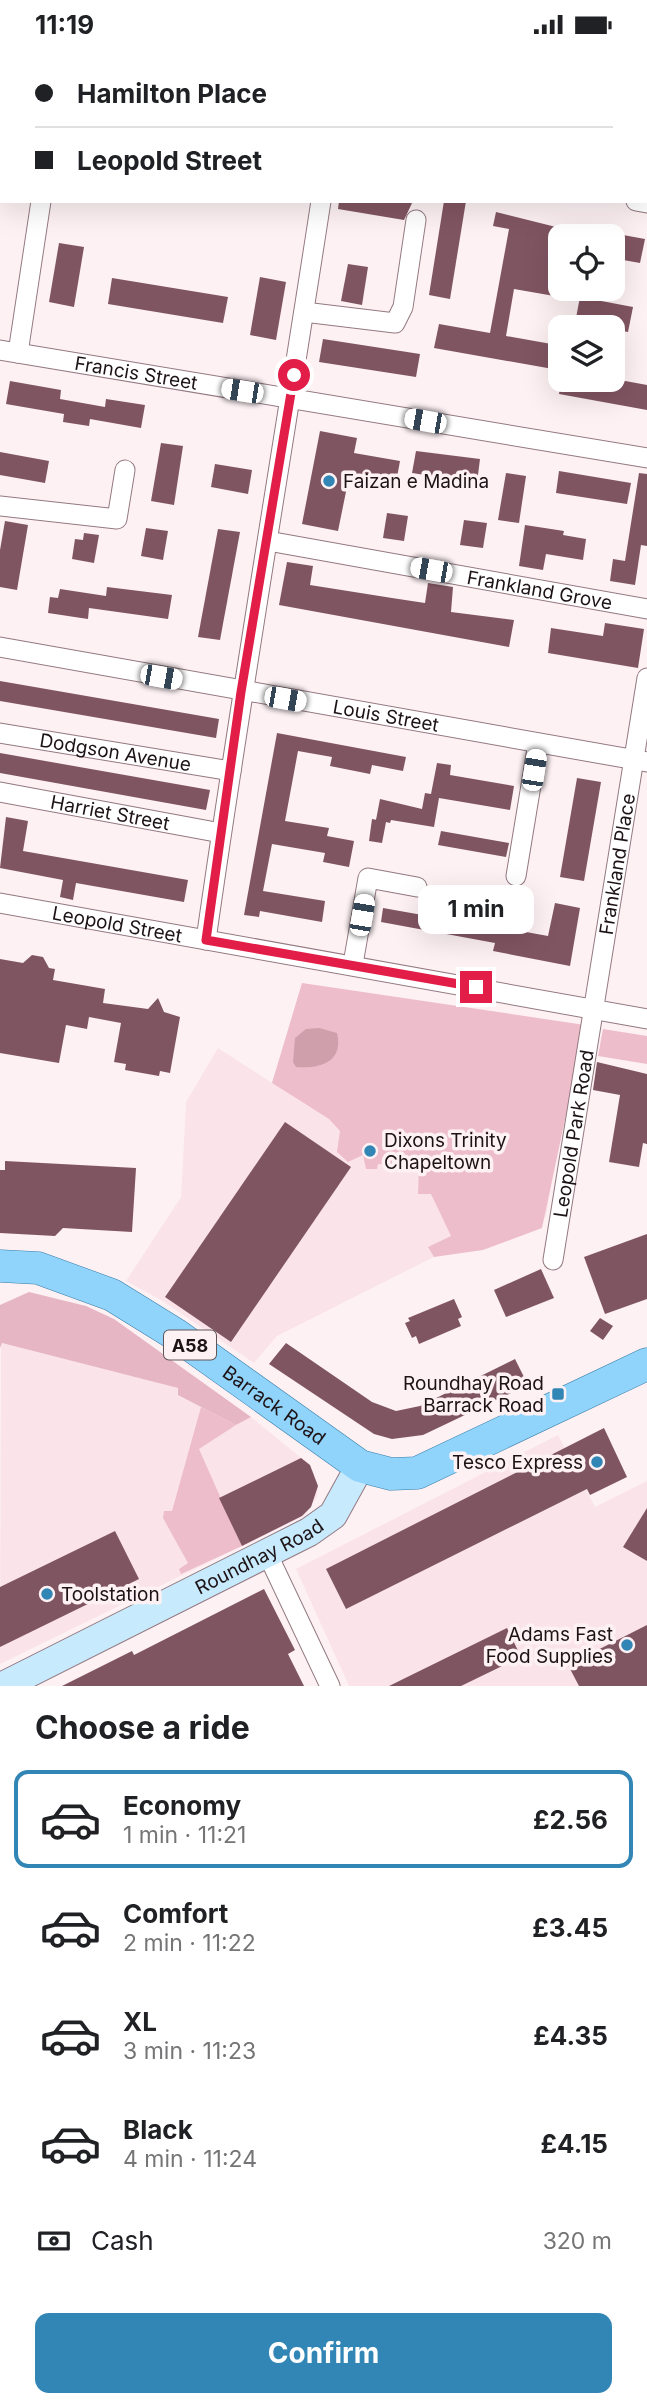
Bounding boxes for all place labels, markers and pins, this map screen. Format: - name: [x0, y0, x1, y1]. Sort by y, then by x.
- place label: Faizan e Madina: [343, 470, 489, 493]
- marker: Faizan e Madina: [321, 473, 337, 489]
- place label: Dixons Trinity Chapeltown: [384, 1129, 507, 1174]
- marker: Dixons Trinity Chapeltown: [362, 1143, 378, 1159]
- place label: Roundhay Road Barrack Road: [403, 1372, 544, 1417]
- marker: Roundhay Road Barrack Road: [550, 1386, 566, 1402]
- place label: Tesco Express: [452, 1451, 583, 1474]
- marker: Tesco Express: [589, 1454, 605, 1470]
- place label: Toolstation: [61, 1583, 160, 1606]
- marker: Toolstation: [39, 1586, 55, 1602]
- place label: Adams Fast Food Supplies: [486, 1623, 613, 1668]
- marker: Adams Fast Food Supplies: [619, 1637, 635, 1653]

